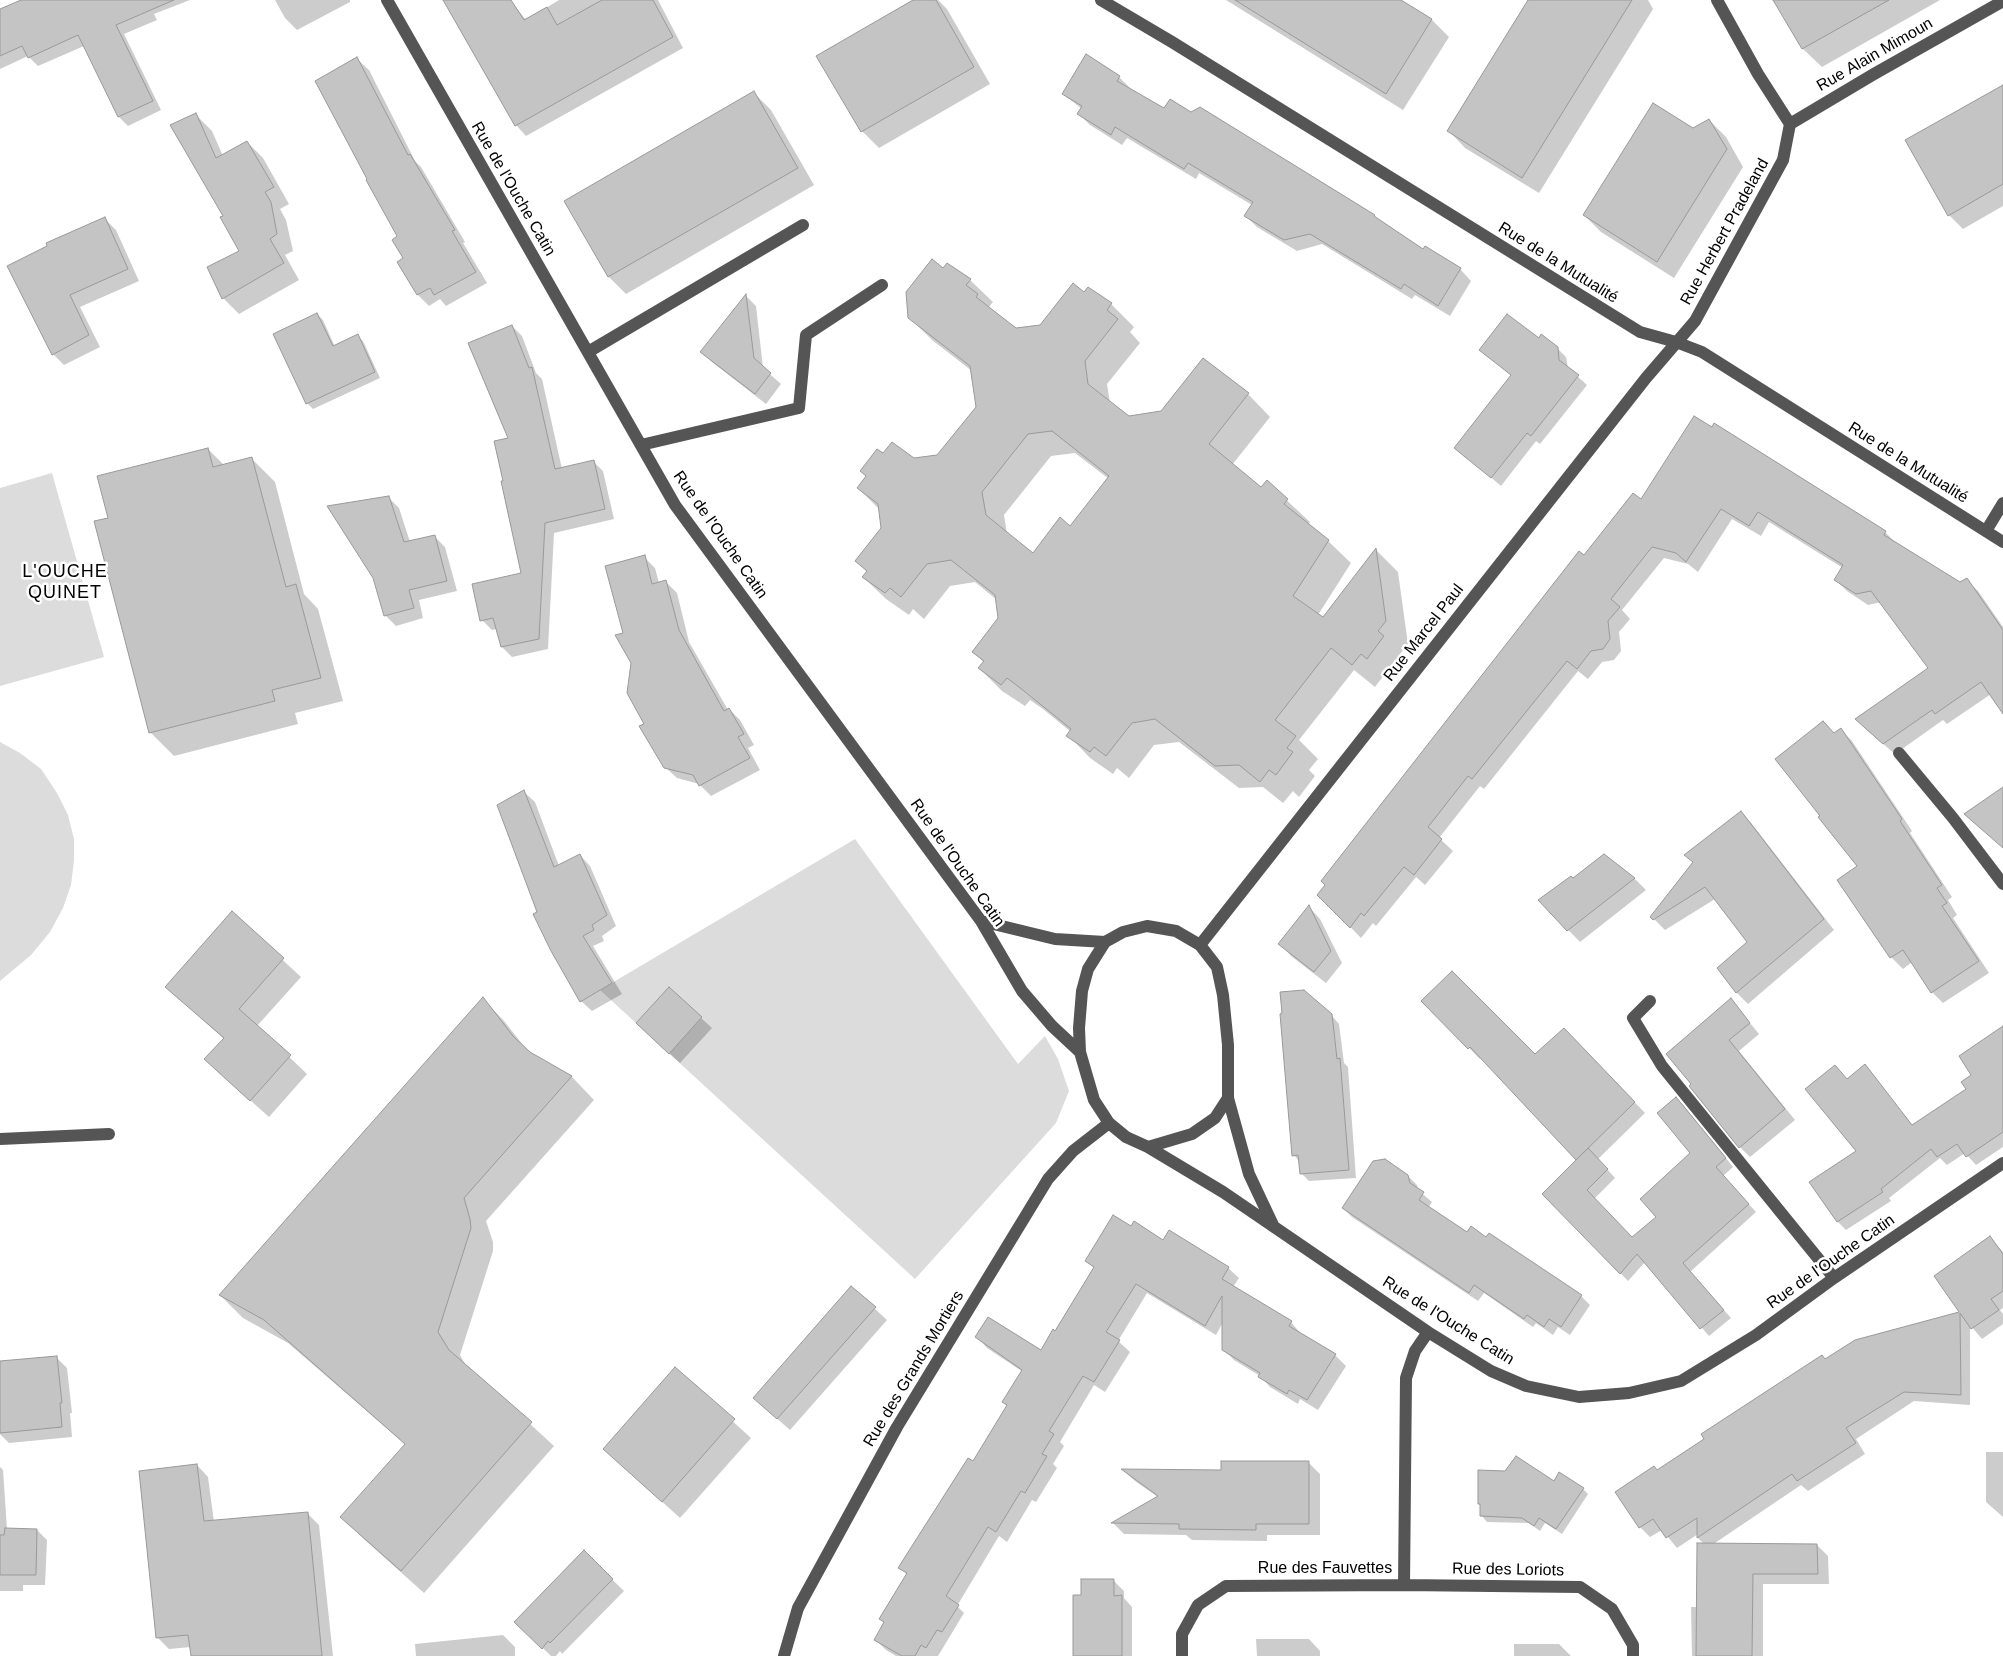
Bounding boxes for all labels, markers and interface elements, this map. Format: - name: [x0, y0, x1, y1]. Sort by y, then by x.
- street label: Rue Alain Mimoun: [1814, 14, 1936, 96]
- street label: Rue de l'Ouche Catin: [467, 119, 559, 259]
- street label: Rue Herbert Pradeland: [1677, 155, 1773, 309]
- street label: Rue de la Mutualité: [1494, 218, 1622, 308]
- street label: Rue de la Mutualité: [1844, 418, 1972, 508]
- street label: Rue de l'Ouche Catin: [669, 467, 771, 603]
- district label: L'OUCHE QUINET: [21, 561, 109, 604]
- street label: Rue Marcel Paul: [1380, 580, 1468, 686]
- street label: Rue de l'Ouche Catin: [906, 795, 1008, 931]
- street label: Rue de l'Ouche Catin: [1763, 1211, 1899, 1313]
- street label: Rue de l'Ouche Catin: [1379, 1273, 1517, 1369]
- street label: Rue des Grands Mortiers: [860, 1287, 968, 1451]
- street label: Rue des Fauvettes: [1258, 1559, 1392, 1579]
- street label: Rue des Loriots: [1452, 1559, 1564, 1581]

